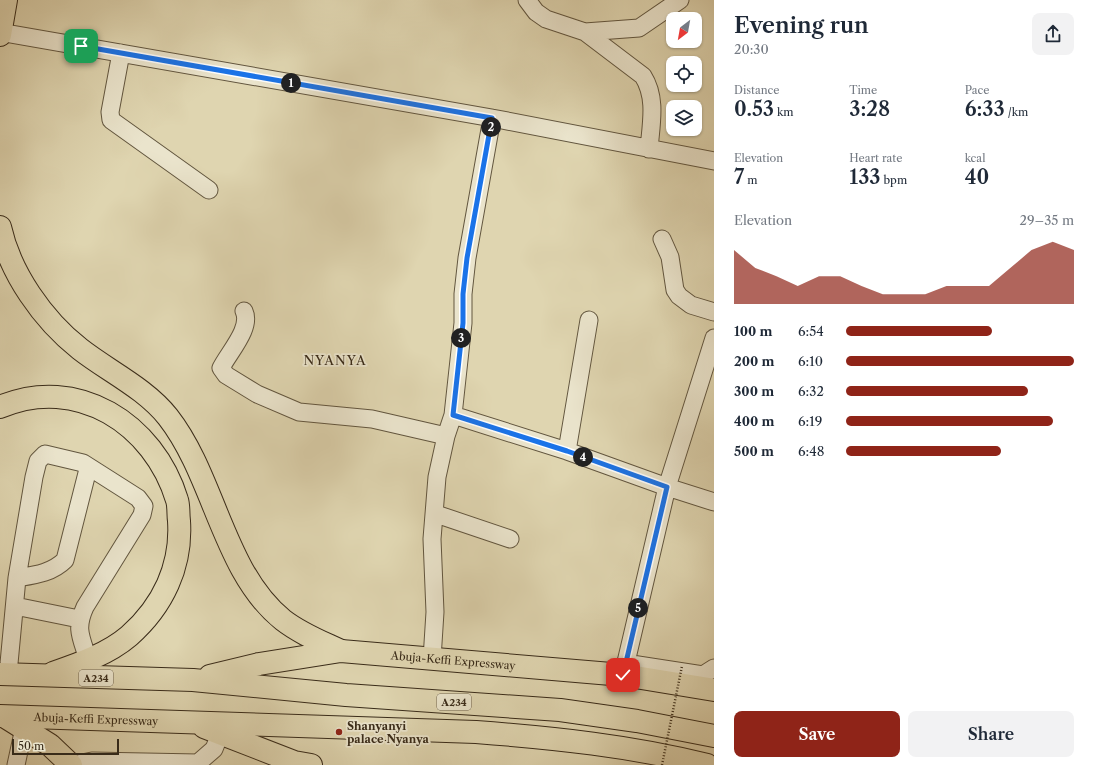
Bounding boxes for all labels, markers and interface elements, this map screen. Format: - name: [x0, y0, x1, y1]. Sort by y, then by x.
- north arrow: [666, 12, 702, 48]
- map controls: [666, 12, 702, 136]
- text: Evening run: [734, 12, 869, 39]
- button: share: [1032, 13, 1074, 55]
- pin: [64, 29, 98, 63]
- icon: arrive: [70, 35, 92, 57]
- text: 20:30: [734, 41, 769, 57]
- button: locate: [666, 56, 702, 92]
- pin: 1: [281, 73, 301, 93]
- text: 1: [289, 76, 293, 90]
- text: Distance: [734, 83, 780, 97]
- text: Time: [849, 83, 877, 97]
- text: Pace: [965, 83, 990, 97]
- text: 0.53: [734, 97, 774, 121]
- text: 3:28: [849, 97, 890, 121]
- text: 6:33: [965, 97, 1005, 121]
- button: layers: [666, 100, 702, 136]
- text: km: [774, 105, 794, 119]
- text: /km: [1005, 105, 1028, 119]
- pin: 2: [481, 117, 501, 137]
- text: 2: [488, 120, 494, 134]
- text: Elevation: [734, 151, 783, 165]
- text: Heart rate: [849, 151, 902, 165]
- text: kcal: [965, 151, 985, 165]
- text: 7: [734, 165, 744, 189]
- text: 133: [849, 165, 881, 189]
- text: 40: [965, 165, 989, 189]
- text: m: [744, 173, 757, 187]
- text: bpm: [881, 173, 907, 187]
- text: Elevation: [734, 212, 792, 228]
- text: 29–35 m: [1019, 212, 1074, 228]
- text: 100 m: [734, 323, 773, 339]
- text: 6:54: [798, 323, 824, 339]
- pin: 3: [451, 328, 471, 348]
- text: 3: [458, 331, 464, 345]
- district label: NYANYA: [303, 352, 367, 368]
- text: 200 m: [734, 353, 774, 369]
- text: 6:10: [798, 353, 823, 369]
- text: 300 m: [734, 383, 774, 399]
- text: 6:32: [798, 383, 824, 399]
- text: 400 m: [734, 413, 774, 429]
- text: 6:19: [798, 413, 822, 429]
- text: 500 m: [734, 443, 774, 459]
- text: 6:48: [798, 443, 824, 459]
- pin: 4: [573, 447, 593, 467]
- text: 4: [580, 450, 586, 464]
- pin: 5: [628, 598, 648, 618]
- text: 5: [635, 601, 641, 615]
- street label: Abuja-Keffi Expressway: [389, 648, 517, 673]
- pin: [606, 658, 640, 692]
- icon: check: [612, 664, 634, 686]
- road number: A234: [79, 670, 113, 686]
- road number: A234: [437, 694, 471, 710]
- street label: Abuja-Keffi Expressway: [32, 710, 159, 728]
- button: Save: [734, 711, 900, 757]
- button: Share: [908, 711, 1074, 757]
- place label: Shanyanyi palace Nyanya: [347, 719, 429, 746]
- marker: Shanyanyi palace Nyanya: [334, 727, 344, 737]
- scale bar: [12, 737, 119, 756]
- text: 50 m: [18, 739, 44, 753]

